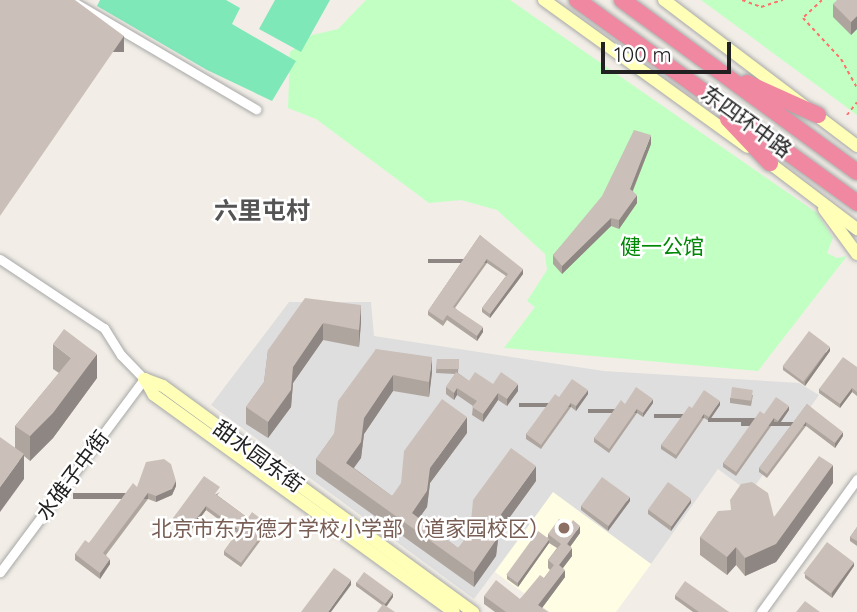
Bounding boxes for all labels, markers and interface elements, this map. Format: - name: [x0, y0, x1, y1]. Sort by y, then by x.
- scale bar: [605, 28, 734, 72]
- text: 100 m: [614, 41, 672, 67]
- street label: 东四环中路: [697, 80, 797, 162]
- district label: 六里屯村: [214, 197, 310, 225]
- park label: 健一公馆: [620, 233, 704, 259]
- street label: 甜水园东街: [209, 415, 309, 497]
- street label: 水碓子中街: [30, 425, 114, 525]
- place label: 北京市东方德才学校小学部（道家园校区）: [151, 515, 550, 541]
- marker: 北京市东方德才学校小学部（道家园校区）: [556, 520, 572, 536]

